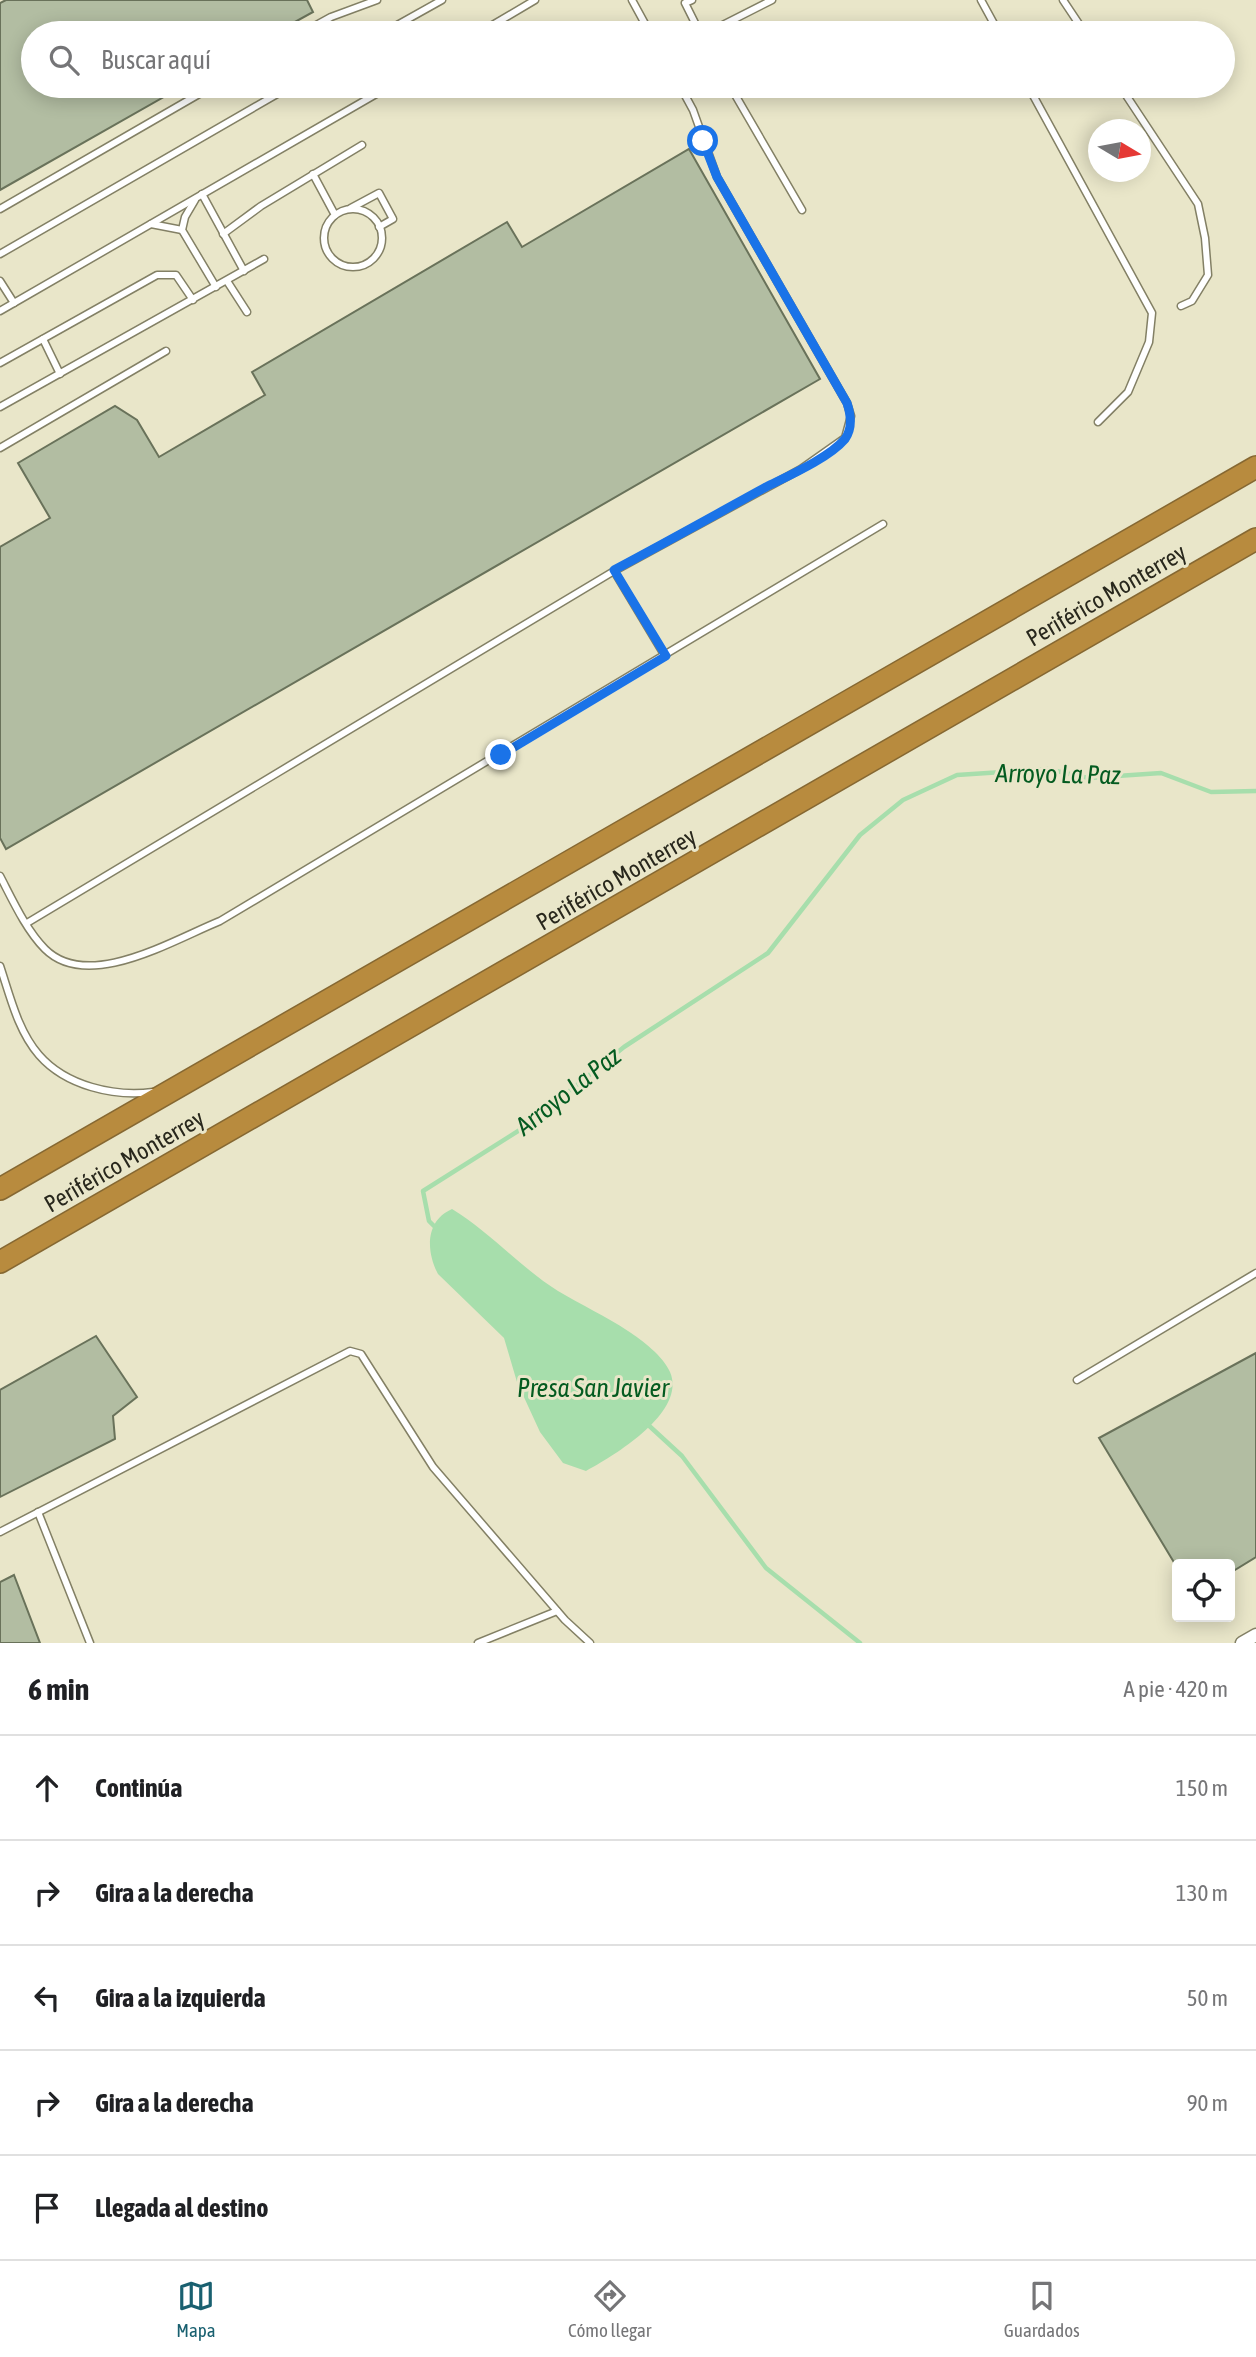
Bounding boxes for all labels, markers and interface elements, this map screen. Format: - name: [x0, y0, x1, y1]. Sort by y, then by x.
- search box: [21, 21, 1235, 98]
- icon: search: [45, 41, 83, 79]
- text: Buscar aquí: [101, 45, 211, 75]
- north arrow: [1088, 119, 1151, 182]
- route start: [687, 125, 718, 156]
- street label: Periférico Monterrey: [1021, 538, 1191, 652]
- route end: [485, 739, 516, 770]
- water label: Arroyo La Paz: [994, 758, 1121, 790]
- street label: Periférico Monterrey: [531, 822, 701, 936]
- water label: Arroyo La Paz: [509, 1040, 627, 1142]
- street label: Periférico Monterrey: [39, 1104, 209, 1218]
- water label: Presa San Javier: [517, 1373, 670, 1403]
- map controls: [1172, 1559, 1235, 1622]
- button: locate: [1172, 1559, 1235, 1622]
- text: 6 min: [28, 1672, 89, 1706]
- text: A pie · 420 m: [1124, 1676, 1228, 1702]
- icon: ahead: [28, 1769, 66, 1807]
- text: Continúa: [95, 1773, 182, 1803]
- text: 150 m: [1176, 1775, 1228, 1801]
- icon: right: [28, 1874, 66, 1912]
- text: Gira a la derecha: [95, 1878, 254, 1908]
- text: 130 m: [1176, 1880, 1228, 1906]
- icon: left: [28, 1979, 66, 2017]
- text: Gira a la izquierda: [95, 1983, 266, 2013]
- text: 50 m: [1187, 1985, 1228, 2011]
- icon: right: [28, 2084, 66, 2122]
- text: Gira a la derecha: [95, 2088, 254, 2118]
- text: 90 m: [1187, 2090, 1228, 2116]
- icon: arrive: [28, 2189, 66, 2227]
- text: Llegada al destino: [95, 2193, 268, 2223]
- tab: Mapa: [176, 2277, 216, 2341]
- tab: Cómo llegar: [568, 2277, 651, 2341]
- tab: Guardados: [1004, 2277, 1080, 2341]

